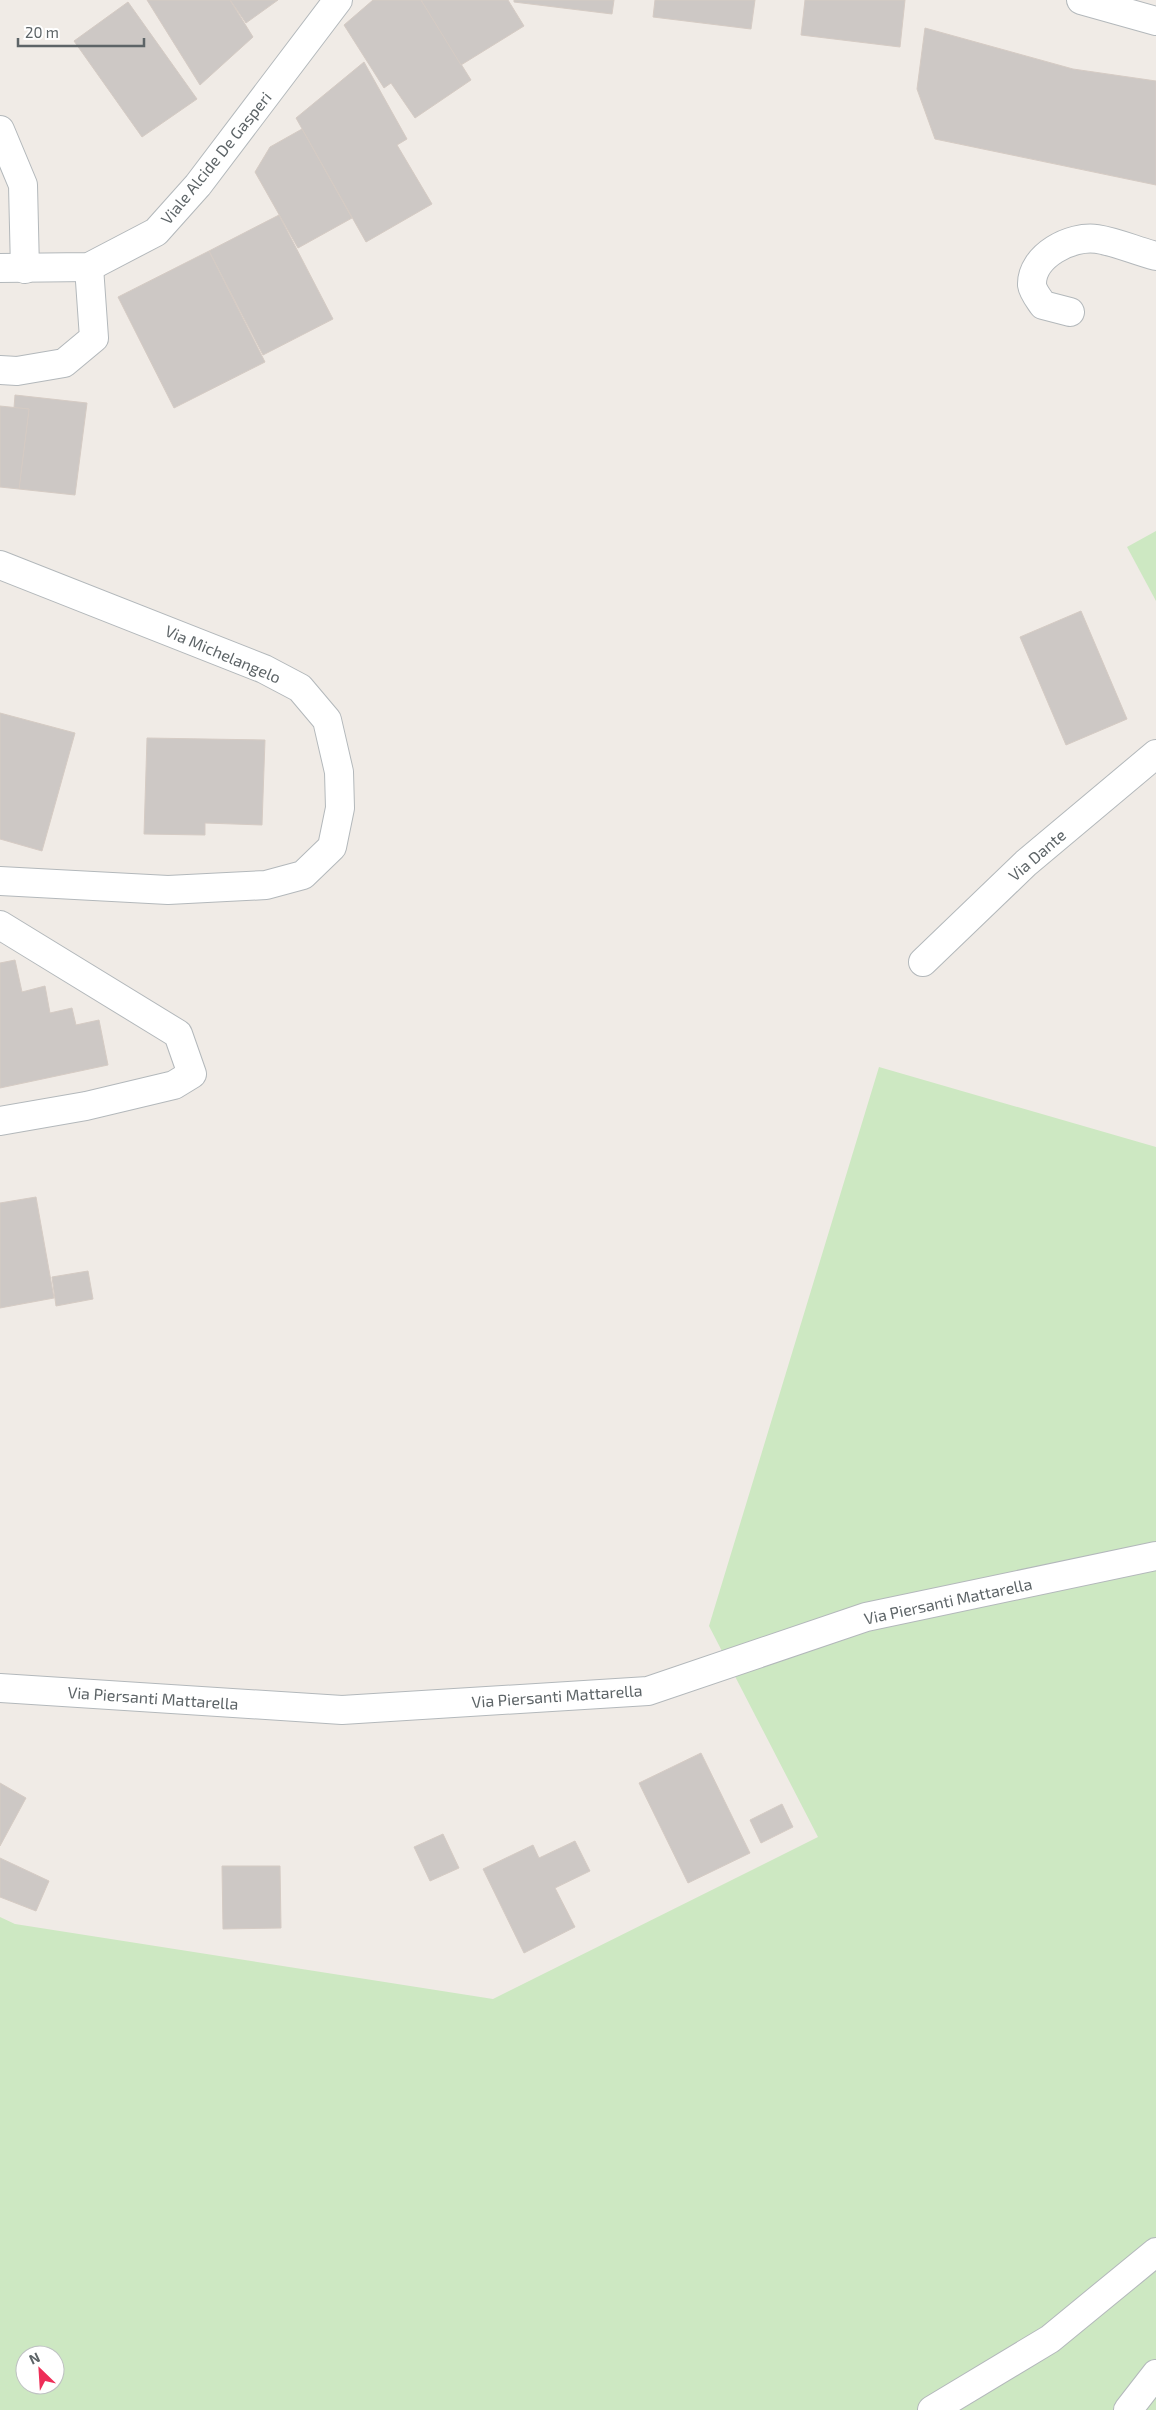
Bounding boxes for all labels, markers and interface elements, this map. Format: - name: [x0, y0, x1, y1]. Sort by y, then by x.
- scale bar: [18, 15, 144, 47]
- text: 20 m: [25, 23, 59, 41]
- street label: Viale Alcide De Gasperi: [156, 88, 275, 228]
- street label: Via Michelangelo: [162, 621, 284, 686]
- street label: Via Dante: [1004, 825, 1069, 885]
- street label: Via Piersanti Mattarella: [862, 1573, 1034, 1628]
- street label: Via Piersanti Mattarella: [471, 1680, 643, 1711]
- street label: Via Piersanti Mattarella: [67, 1682, 239, 1713]
- north arrow: [15, 2345, 65, 2395]
- text: N: [26, 2348, 42, 2368]

